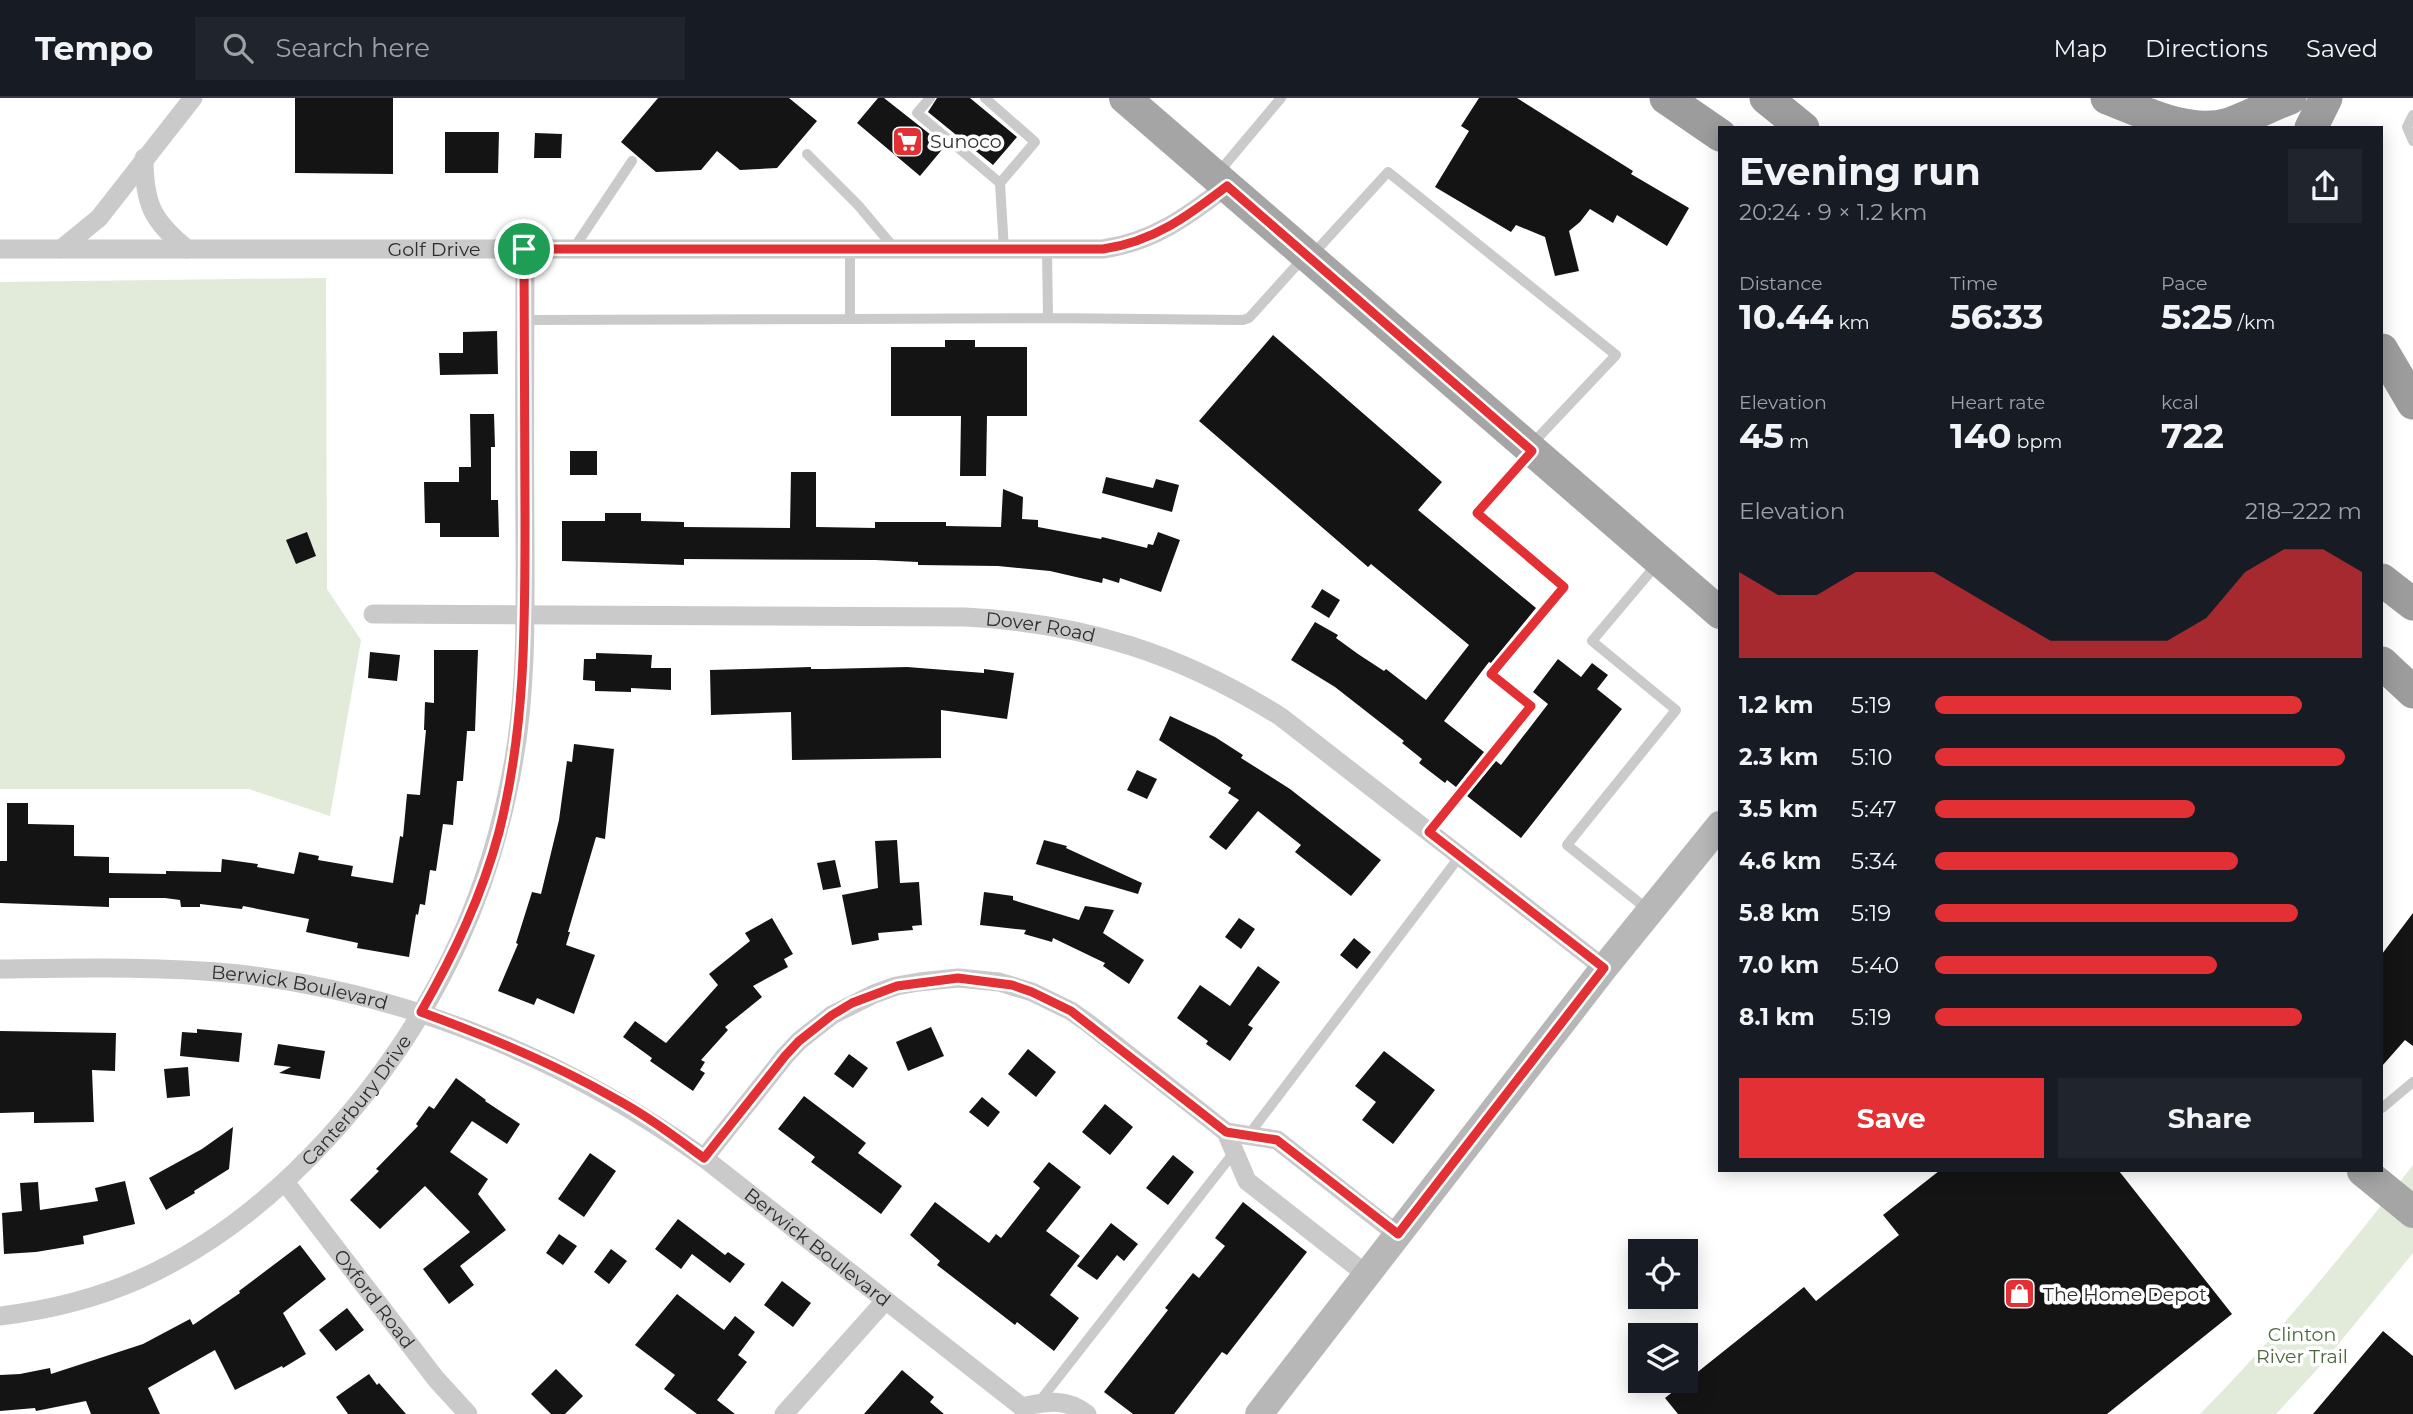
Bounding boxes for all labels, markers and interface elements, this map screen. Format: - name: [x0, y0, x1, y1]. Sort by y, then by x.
- search box: [195, 17, 685, 80]
- text: Tempo: [35, 28, 153, 68]
- icon: search: [219, 29, 257, 67]
- text: Search here: [275, 32, 430, 64]
- text: Map: [2054, 34, 2107, 63]
- text: Directions: [2145, 34, 2268, 63]
- text: Saved: [2306, 34, 2378, 63]
- supermarket icon: Sunoco: [890, 124, 924, 158]
- place label: Sunoco: [930, 130, 1002, 153]
- text: Evening run: [1739, 148, 1981, 195]
- button: share: [2288, 149, 2362, 223]
- text: 20:24 · 9 × 1.2 km: [1739, 198, 1927, 226]
- pin: [494, 219, 554, 279]
- icon: arrive: [505, 230, 543, 268]
- street label: Golf Drive: [388, 238, 480, 261]
- text: Distance: [1739, 272, 1822, 295]
- text: Time: [1950, 272, 1998, 295]
- text: Pace: [2161, 272, 2208, 295]
- text: 10.44: [1739, 295, 1833, 338]
- text: 56:33: [1950, 295, 2044, 338]
- text: 5:25: [2161, 295, 2232, 338]
- text: km: [1833, 311, 1870, 334]
- text: /km: [2232, 311, 2275, 334]
- text: Elevation: [1739, 391, 1827, 414]
- text: Heart rate: [1950, 391, 2045, 414]
- text: kcal: [2161, 391, 2199, 414]
- text: 45: [1739, 414, 1784, 457]
- text: 140: [1950, 414, 2012, 457]
- text: 722: [2161, 414, 2224, 457]
- text: m: [1784, 430, 1809, 453]
- text: bpm: [2012, 430, 2063, 453]
- text: Elevation: [1739, 497, 1845, 525]
- text: 218–222 m: [2245, 497, 2362, 525]
- street label: Dover Road: [985, 607, 1098, 647]
- text: 1.2 km: [1739, 691, 1813, 719]
- text: 5:19: [1851, 691, 1891, 719]
- text: 2.3 km: [1739, 743, 1818, 771]
- text: 5:10: [1851, 743, 1892, 771]
- text: 3.5 km: [1739, 795, 1818, 823]
- text: 5:47: [1851, 795, 1897, 823]
- text: 4.6 km: [1739, 847, 1821, 875]
- text: 5:34: [1851, 847, 1897, 875]
- text: 5.8 km: [1739, 899, 1820, 927]
- text: 5:19: [1851, 899, 1891, 927]
- text: 7.0 km: [1739, 951, 1819, 979]
- text: 5:40: [1851, 951, 1899, 979]
- street label: Berwick Boulevard: [210, 960, 391, 1014]
- text: 8.1 km: [1739, 1003, 1815, 1031]
- text: 5:19: [1851, 1003, 1891, 1031]
- street label: Canterbury Drive: [296, 1030, 416, 1170]
- button: Save: [1739, 1078, 2044, 1158]
- button: Share: [2058, 1078, 2362, 1158]
- street label: Berwick Boulevard: [740, 1183, 895, 1311]
- map controls: [1628, 1239, 1698, 1393]
- button: locate: [1628, 1239, 1698, 1309]
- street label: Oxford Road: [329, 1244, 420, 1353]
- shop icon: The Home Depot: [2003, 1277, 2037, 1311]
- place label: The Home Depot: [2043, 1283, 2207, 1306]
- button: layers: [1628, 1323, 1698, 1393]
- park label: Clinton River Trail: [2256, 1323, 2348, 1368]

